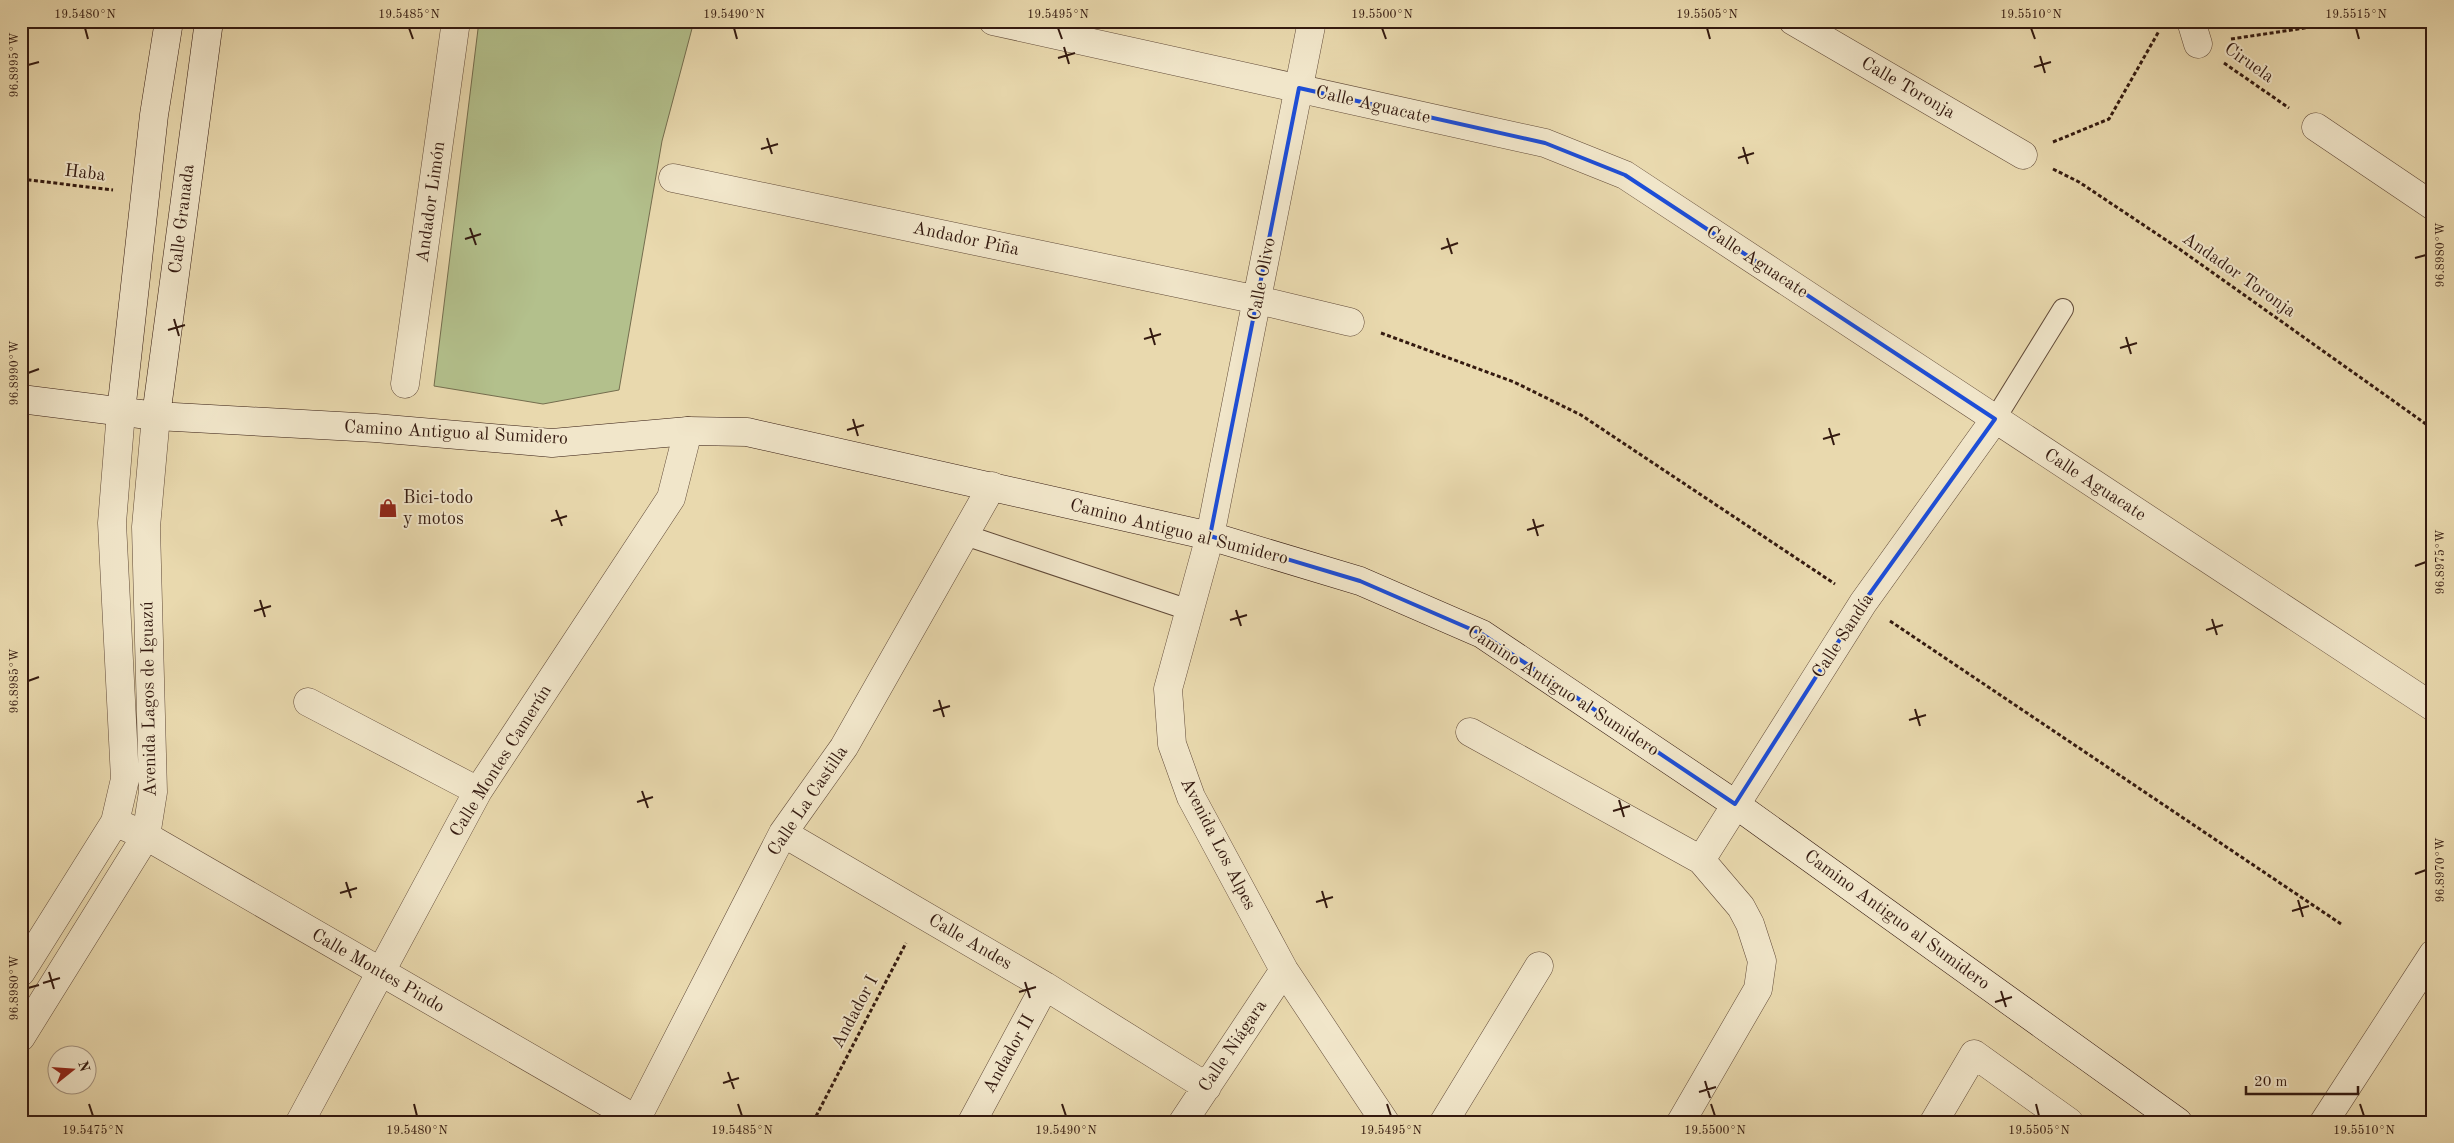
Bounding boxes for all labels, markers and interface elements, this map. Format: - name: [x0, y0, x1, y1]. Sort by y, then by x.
- text: 19.5480°N: [54, 8, 116, 21]
- text: 19.5485°N: [378, 8, 440, 21]
- text: 19.5490°N: [703, 8, 765, 21]
- text: 19.5495°N: [1027, 8, 1089, 21]
- text: 19.5500°N: [1351, 8, 1413, 21]
- text: 19.5505°N: [1676, 8, 1738, 21]
- text: 19.5510°N: [2000, 8, 2062, 21]
- text: 19.5515°N: [2325, 8, 2387, 21]
- text: 96.8995°W: [8, 32, 21, 97]
- street label: Ciruela: [2221, 40, 2277, 86]
- street label: Calle Toronja: [1858, 54, 1958, 122]
- street label: Calle Aguacate: [1314, 83, 1432, 127]
- street label: Andador Limón: [414, 140, 448, 264]
- street label: Haba: [63, 162, 107, 184]
- street label: Calle Granada: [166, 163, 198, 275]
- street label: Andador Piña: [911, 219, 1021, 259]
- text: 96.8980°W: [2435, 222, 2447, 287]
- street label: Calle Aguacate: [1703, 223, 1811, 301]
- street label: Andador Toronja: [2179, 229, 2299, 321]
- street label: Calle Olivo: [1245, 236, 1279, 322]
- text: 96.8990°W: [9, 340, 21, 405]
- street label: Camino Antiguo al Sumidero: [343, 418, 569, 448]
- street label: Calle Aguacate: [2041, 446, 2149, 524]
- place label: Bici-todo y motos: [403, 489, 473, 528]
- street label: Camino Antiguo al Sumidero: [1068, 496, 1290, 568]
- shop icon: Bici-todo y motos: [377, 497, 399, 519]
- text: 96.8975°W: [2434, 529, 2447, 594]
- street label: Calle Sandía: [1809, 590, 1877, 682]
- street label: Avenida Lagos de Iguazú: [138, 601, 160, 797]
- street label: Camino Antiguo al Sumidero: [1464, 622, 1662, 760]
- text: 96.8985°W: [8, 648, 21, 713]
- street label: Calle Montes Camerún: [447, 682, 555, 840]
- street label: Calle La Castilla: [765, 743, 851, 859]
- street label: Avenida Los Alpes: [1177, 775, 1259, 913]
- text: 96.8970°W: [2435, 837, 2447, 902]
- street label: Camino Antiguo al Sumidero: [1801, 847, 1993, 993]
- street label: Calle Andes: [925, 911, 1015, 973]
- street label: Calle Montes Pindo: [308, 926, 448, 1016]
- text: 96.8980°W: [9, 955, 21, 1020]
- street label: Andador I: [828, 973, 882, 1051]
- street label: Calle Niágara: [1196, 997, 1270, 1095]
- street label: Andador II: [980, 1012, 1038, 1096]
- north arrow: [48, 1046, 98, 1096]
- text: N: [75, 1059, 92, 1074]
- scale bar: [2246, 1063, 2359, 1095]
- text: 20 m: [2254, 1075, 2288, 1090]
- text: 19.5475°N: [62, 1124, 124, 1137]
- text: 19.5480°N: [386, 1124, 448, 1137]
- text: 19.5485°N: [711, 1124, 773, 1137]
- text: 19.5490°N: [1035, 1124, 1097, 1137]
- text: 19.5495°N: [1360, 1124, 1422, 1137]
- text: 19.5500°N: [1684, 1124, 1746, 1137]
- text: 19.5505°N: [2008, 1124, 2070, 1137]
- text: 19.5510°N: [2333, 1124, 2395, 1137]

